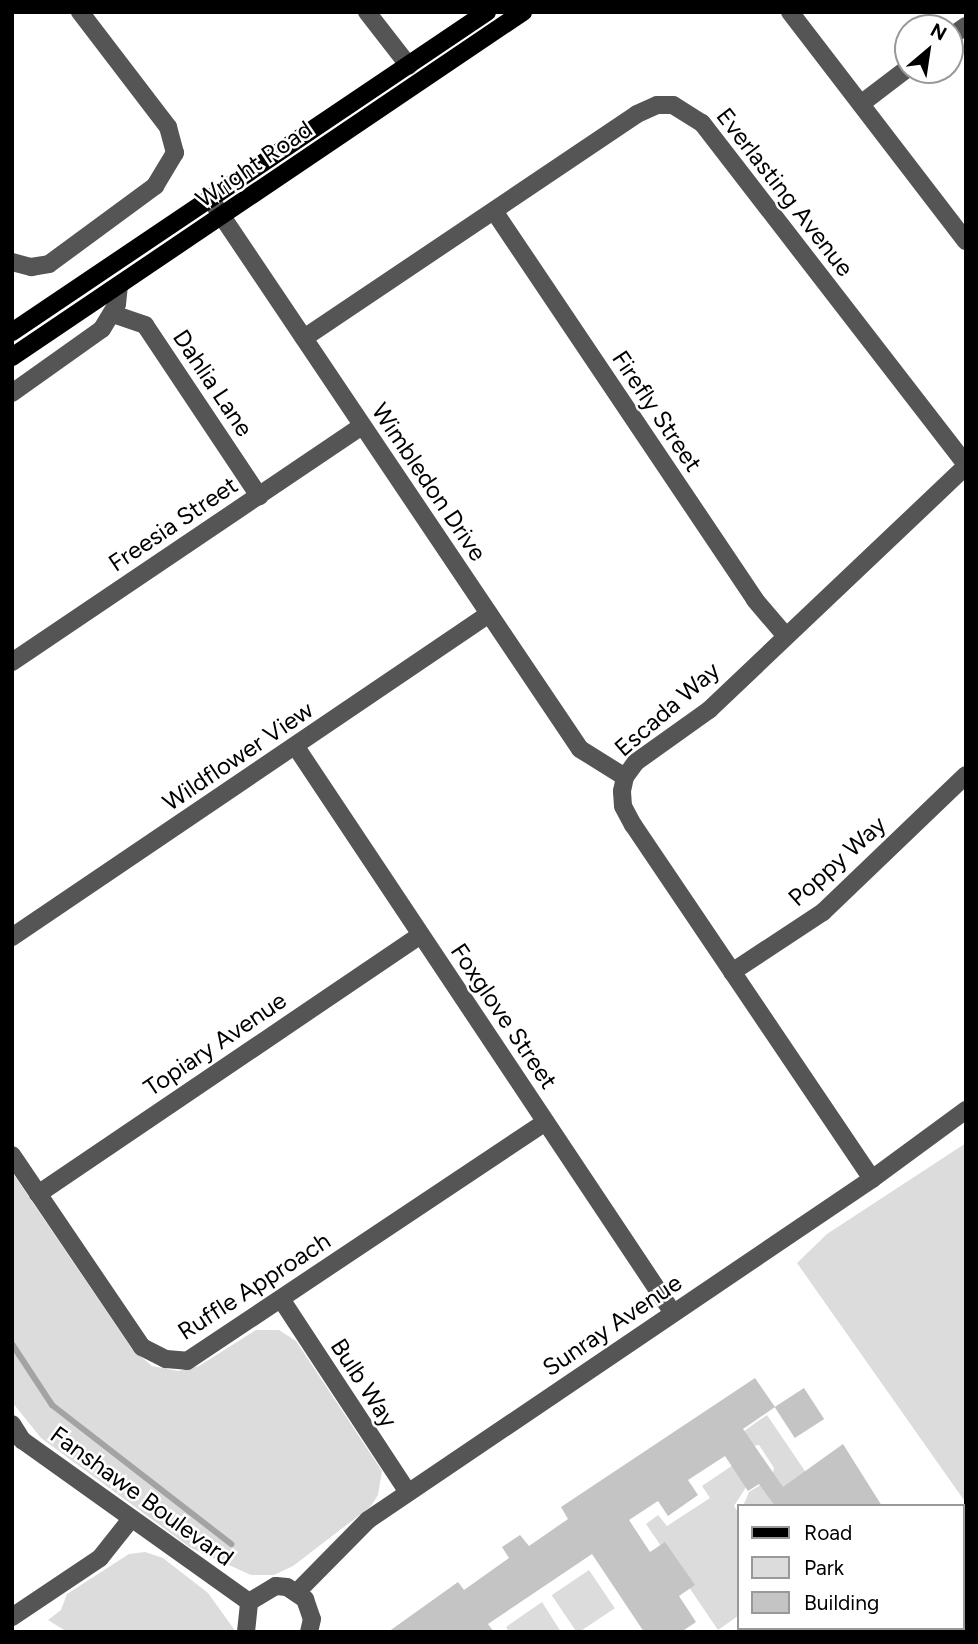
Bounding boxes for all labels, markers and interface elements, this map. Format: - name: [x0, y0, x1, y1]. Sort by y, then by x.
- north arrow: [894, 14, 964, 84]
- text: N: [926, 18, 950, 46]
- street label: Everlasting Avenue: [710, 102, 860, 282]
- street label: Wright Road: [190, 114, 318, 214]
- street label: Dahlia Lane: [167, 324, 259, 442]
- street label: Firefly Street: [606, 345, 708, 477]
- street label: Wimbledon Drive: [366, 398, 492, 566]
- street label: Freesia Street: [103, 470, 243, 578]
- street label: Escada Way: [609, 656, 725, 762]
- street label: Wildflower View: [157, 695, 319, 817]
- street label: Poppy Way: [782, 810, 892, 912]
- street label: Foxglove Street: [445, 938, 563, 1094]
- street label: Topiary Avenue: [138, 986, 292, 1102]
- street label: Ruffle Approach: [172, 1226, 336, 1346]
- street label: Sunray Avenue: [537, 1268, 687, 1382]
- street label: Bulb Way: [325, 1333, 403, 1433]
- street label: Fanshawe Boulevard: [45, 1420, 239, 1572]
- legend: [736, 1504, 964, 1630]
- text: Road: [804, 1520, 852, 1545]
- text: Park: [804, 1555, 844, 1580]
- text: Building: [804, 1590, 879, 1615]

